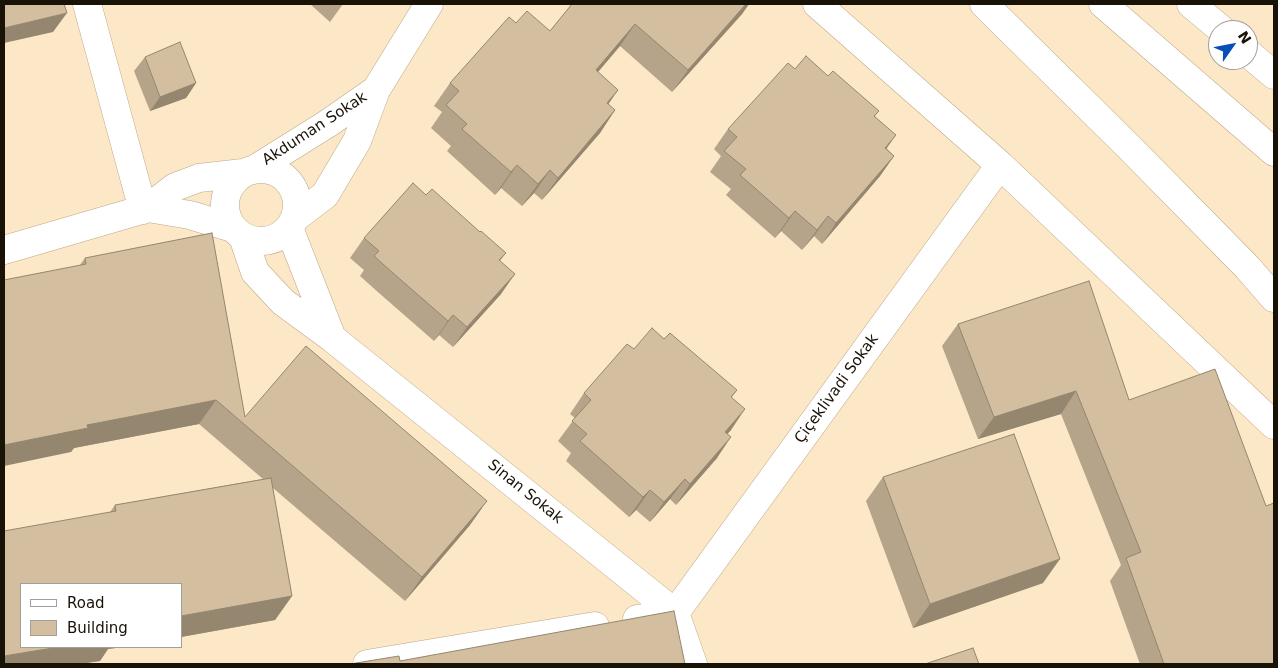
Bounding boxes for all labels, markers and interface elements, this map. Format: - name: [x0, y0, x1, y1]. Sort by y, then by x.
- north arrow: [1208, 20, 1258, 70]
- text: N: [1235, 28, 1255, 47]
- street label: Akduman Sokak: [259, 88, 371, 170]
- street label: Çiçeklivadi Sokak: [791, 331, 883, 447]
- street label: Sinan Sokak: [484, 456, 566, 528]
- legend: [20, 583, 182, 648]
- text: Road: [67, 594, 105, 612]
- text: Building: [67, 619, 128, 637]

